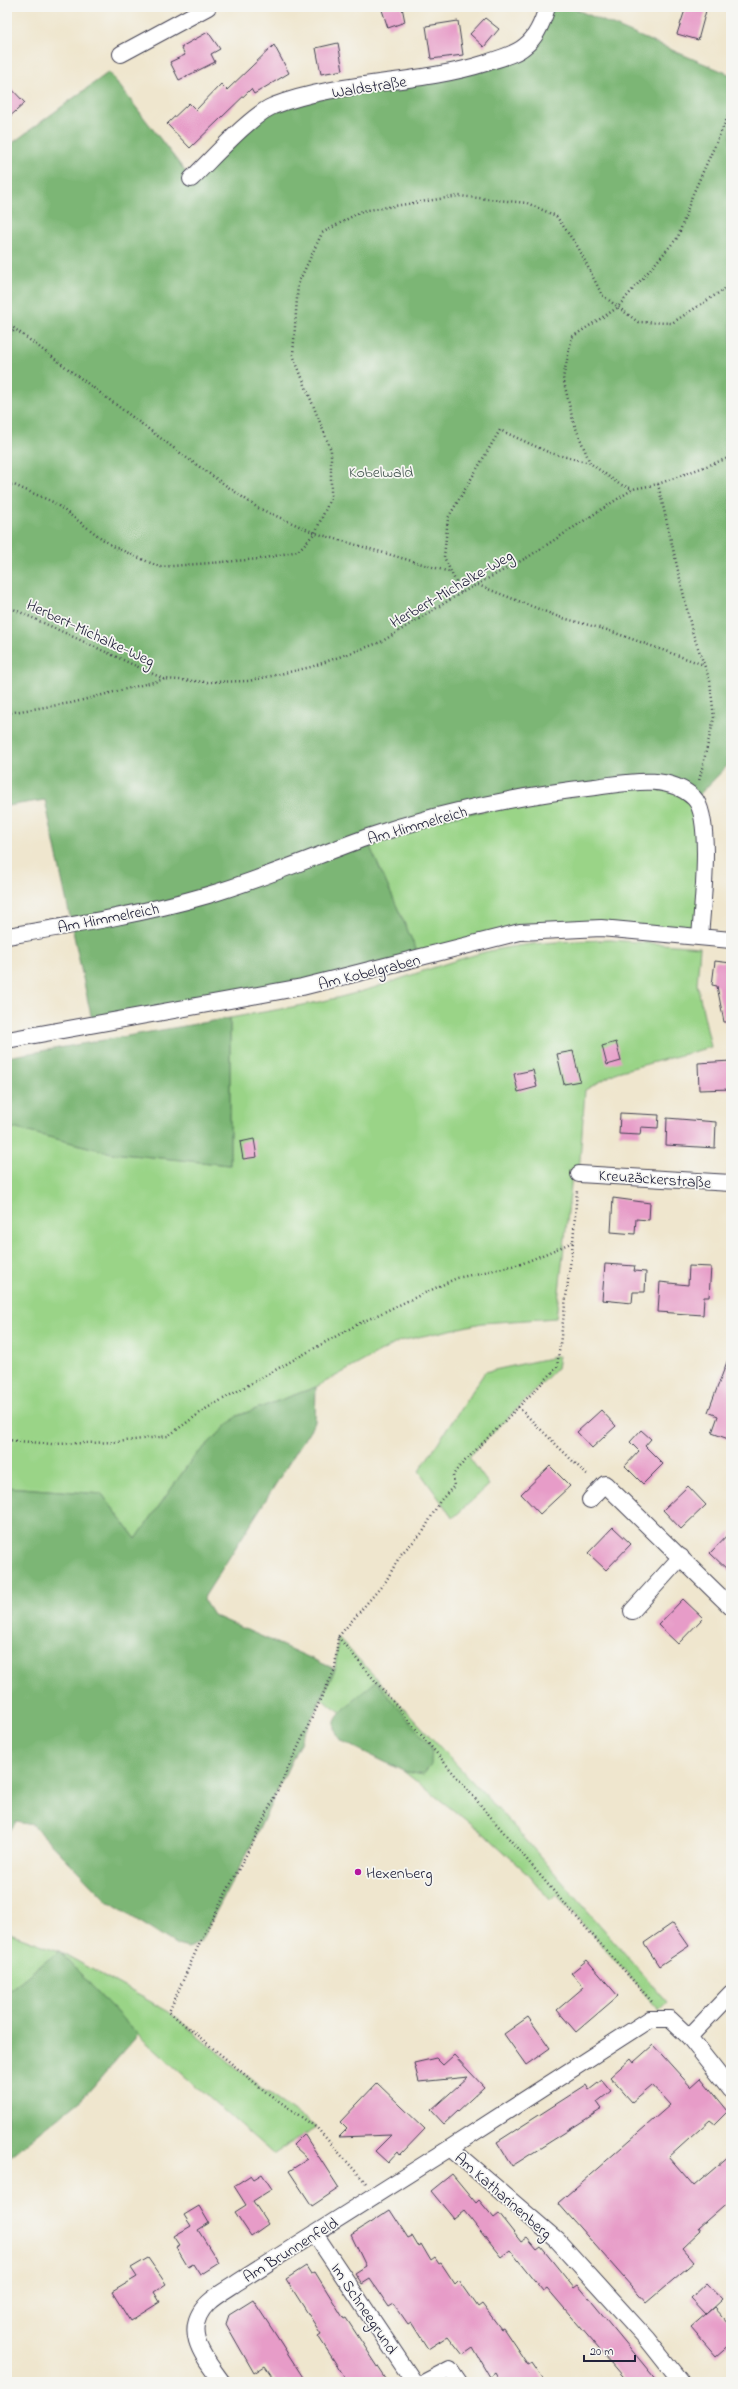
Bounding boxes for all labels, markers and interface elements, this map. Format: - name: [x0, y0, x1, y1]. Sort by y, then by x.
- street label: Waldstraße: [330, 70, 409, 106]
- park label: Kobelwald: [349, 461, 413, 485]
- street label: Herbert-Michalke-Weg: [386, 545, 518, 635]
- street label: Herbert-Michalke-Weg: [22, 594, 158, 674]
- street label: Am Himmelreich: [365, 800, 470, 852]
- street label: Am Himmelreich: [56, 897, 161, 941]
- street label: Am Kobelgraben: [316, 949, 423, 997]
- street label: Kreuzäckerstraße: [598, 1164, 713, 1196]
- place label: Hexenberg: [366, 1862, 432, 1886]
- marker: Hexenberg: [353, 1867, 363, 1877]
- street label: Am Katharinenberg: [448, 2147, 557, 2246]
- street label: Am Brunnenfeld: [239, 2212, 343, 2290]
- street label: Im Schneegrund: [324, 2259, 403, 2360]
- scale bar: [584, 2337, 635, 2363]
- text: 20 m: [590, 2343, 613, 2361]

